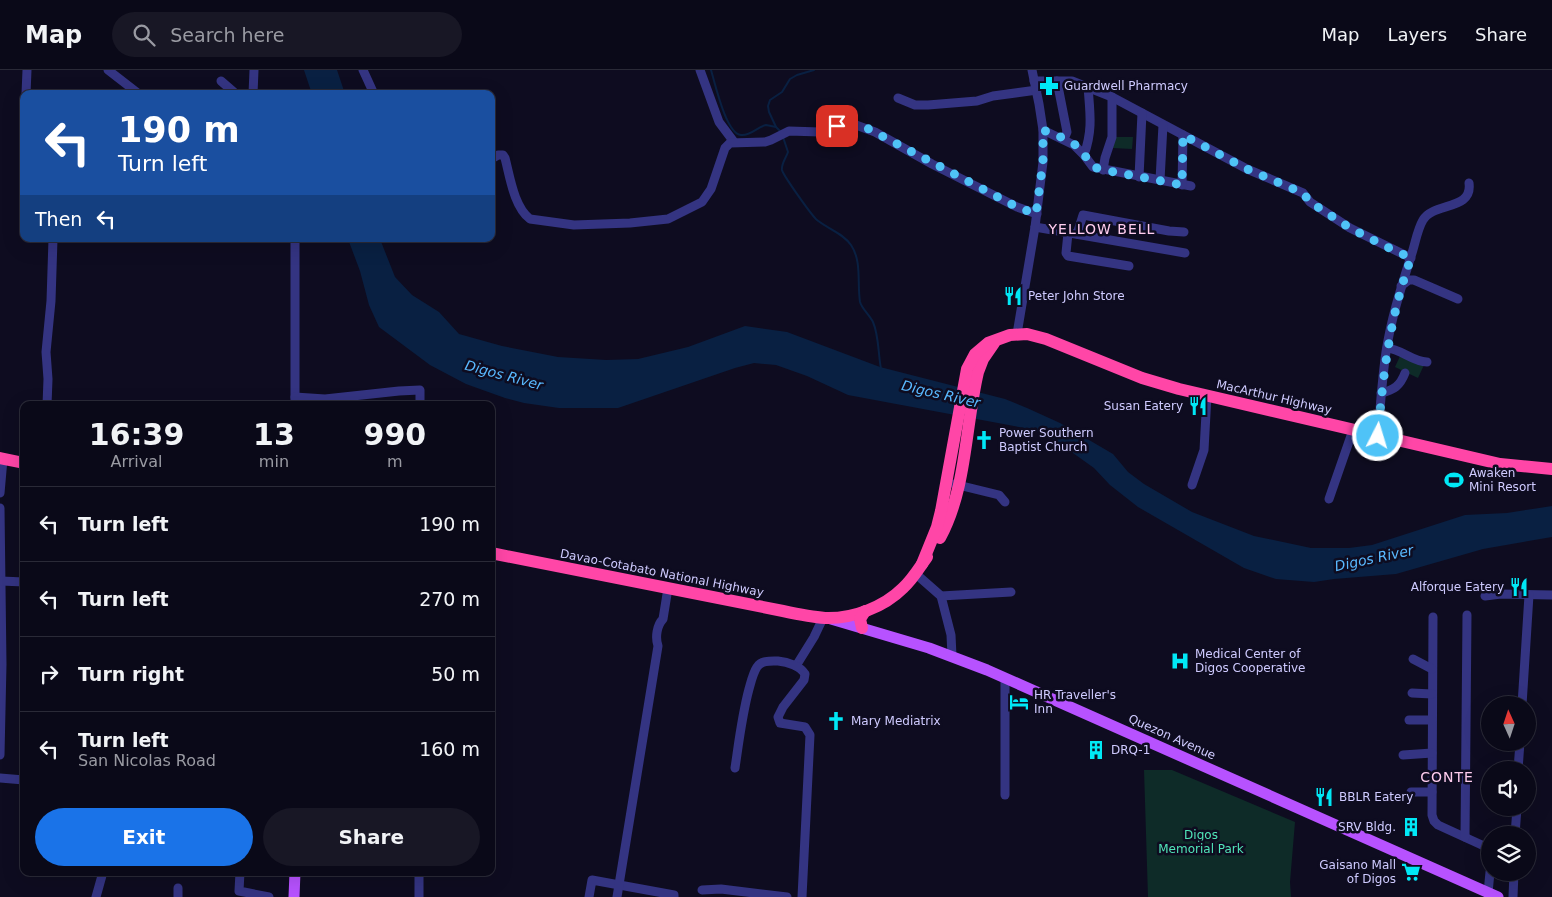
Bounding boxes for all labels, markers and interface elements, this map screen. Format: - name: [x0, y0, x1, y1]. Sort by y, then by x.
- search box: [112, 12, 462, 57]
- text: Map: [25, 21, 82, 49]
- icon: search: [130, 21, 158, 49]
- text: Search here: [170, 24, 284, 46]
- text: Map: [1321, 24, 1359, 45]
- text: Layers: [1387, 24, 1447, 45]
- text: Share: [1475, 24, 1527, 45]
- pharmacy icon: Guardwell Pharmacy: [1038, 75, 1060, 97]
- place label: Guardwell Pharmacy: [1064, 79, 1188, 93]
- pin: [816, 105, 858, 147]
- icon: left: [35, 110, 100, 175]
- text: 190 m: [118, 110, 240, 150]
- icon: arrive: [823, 112, 851, 140]
- text: Turn left: [118, 151, 207, 176]
- icon: left: [92, 205, 120, 233]
- text: Then: [35, 208, 82, 230]
- district label: YELLOW BELL: [1048, 221, 1155, 237]
- restaurant icon: Peter John Store: [1002, 285, 1024, 307]
- place label: Peter John Store: [1028, 289, 1125, 303]
- water label: Digos River: [463, 357, 546, 393]
- water label: Digos River: [900, 377, 983, 411]
- street label: MacArthur Highway: [1215, 377, 1333, 417]
- restaurant icon: Susan Eatery: [1187, 395, 1209, 417]
- place label: Susan Eatery: [1104, 399, 1183, 413]
- position arrow: [1351, 409, 1403, 461]
- text: 16:39: [89, 417, 184, 452]
- text: 13: [253, 417, 295, 452]
- text: 990: [364, 417, 426, 452]
- place label: Power Southern Baptist Church: [999, 426, 1094, 454]
- church icon: Power Southern Baptist Church: [973, 429, 995, 451]
- text: Arrival: [111, 452, 163, 471]
- text: min: [259, 452, 289, 471]
- text: m: [387, 452, 403, 471]
- place label: Awaken Mini Resort: [1469, 466, 1536, 494]
- sports icon: Awaken Mini Resort: [1443, 469, 1465, 491]
- icon: left: [35, 510, 63, 538]
- text: Turn left: [78, 513, 169, 535]
- text: 190 m: [419, 513, 480, 535]
- water label: Digos River: [1333, 542, 1416, 574]
- street label: Davao-Cotabato National Highway: [559, 546, 765, 600]
- restaurant icon: Alforque Eatery: [1508, 576, 1530, 598]
- place label: Alforque Eatery: [1411, 580, 1504, 594]
- icon: left: [35, 585, 63, 613]
- text: Turn left: [78, 588, 169, 610]
- text: 270 m: [419, 588, 480, 610]
- place label: Medical Center of Digos Cooperative: [1195, 647, 1305, 675]
- hospital icon: Medical Center of Digos Cooperative: [1169, 650, 1191, 672]
- icon: right: [35, 660, 63, 688]
- text: Turn right: [78, 663, 184, 685]
- text: 50 m: [431, 663, 480, 685]
- place label: HR Traveller's Inn: [1034, 688, 1116, 716]
- hotel icon: HR Traveller's Inn: [1008, 691, 1030, 713]
- north arrow: [1481, 696, 1536, 751]
- map controls: [1481, 696, 1536, 881]
- church icon: Mary Mediatrix: [825, 710, 847, 732]
- street label: Quezon Avenue: [1126, 711, 1218, 763]
- place label: Mary Mediatrix: [851, 714, 941, 728]
- text: Turn left: [78, 729, 169, 751]
- icon: left: [35, 735, 63, 763]
- text: 160 m: [419, 738, 480, 760]
- building icon: DRQ-1: [1085, 739, 1107, 761]
- place label: DRQ-1: [1111, 743, 1150, 757]
- text: San Nicolas Road: [78, 751, 216, 770]
- button: sound: [1481, 761, 1536, 816]
- district label: CONTE: [1420, 769, 1474, 785]
- restaurant icon: BBLR Eatery: [1313, 786, 1335, 808]
- place label: BBLR Eatery: [1339, 790, 1413, 804]
- button: Exit: [35, 808, 253, 866]
- button: Share: [263, 808, 480, 866]
- building icon: SRV Bldg.: [1400, 816, 1422, 838]
- place label: SRV Bldg.: [1338, 820, 1396, 834]
- button: layers: [1481, 826, 1536, 881]
- park label: Digos Memorial Park: [1158, 828, 1244, 856]
- place label: Gaisano Mall of Digos: [1319, 858, 1396, 886]
- supermarket icon: Gaisano Mall of Digos: [1400, 861, 1422, 883]

